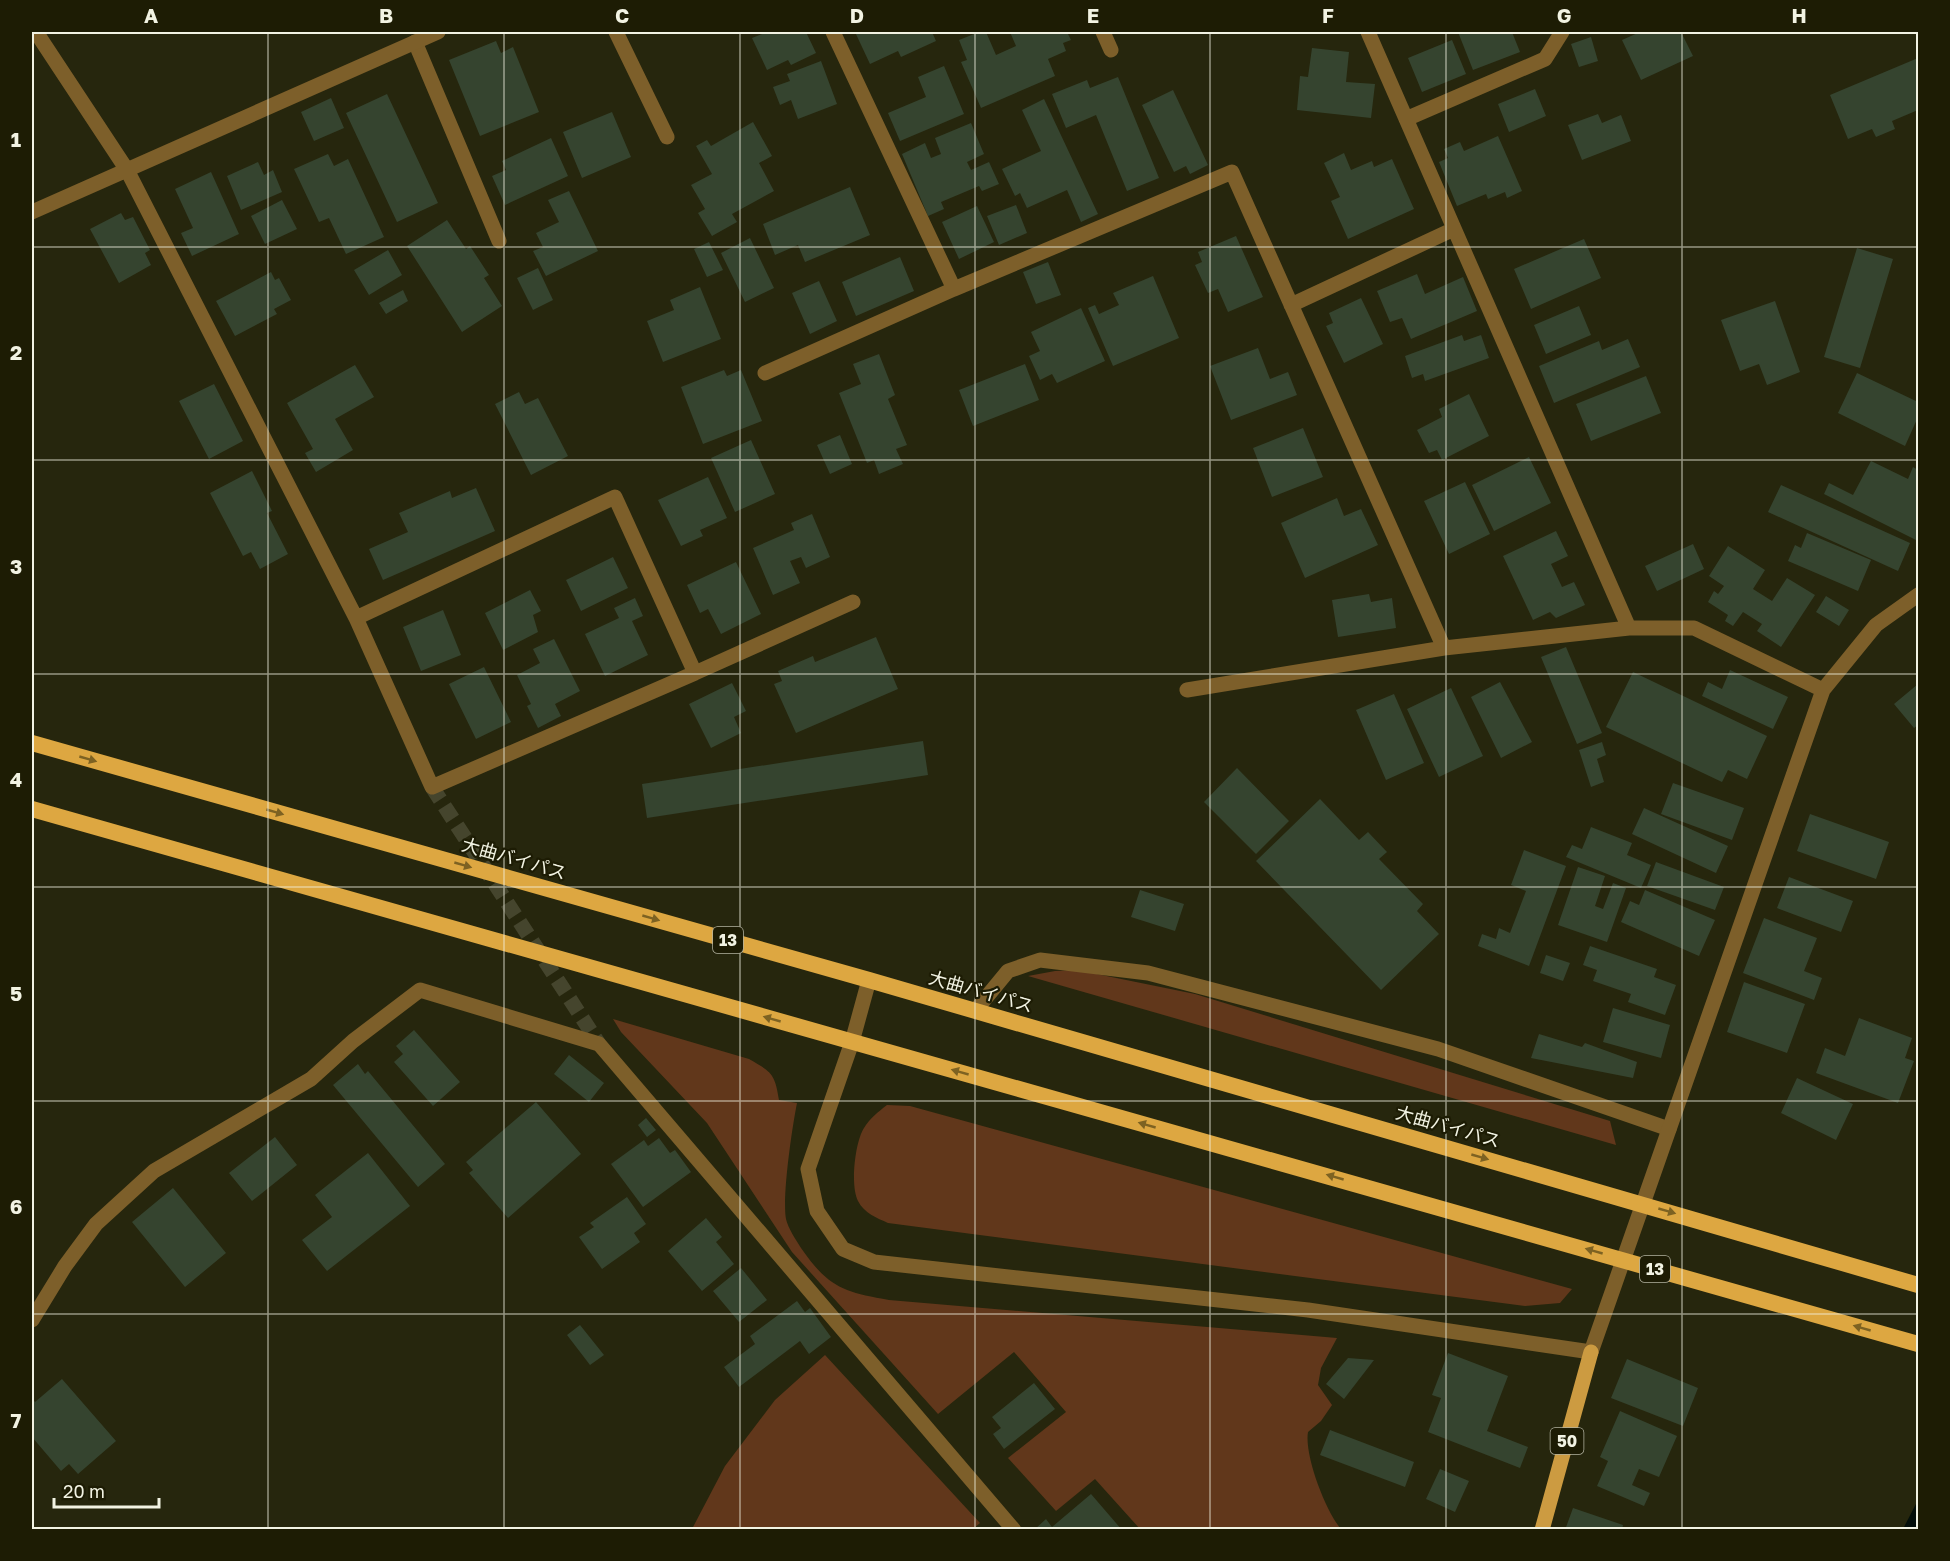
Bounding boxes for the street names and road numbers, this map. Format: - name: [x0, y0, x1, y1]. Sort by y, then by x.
- street label: 大曲バイパス: [460, 833, 569, 883]
- road number: 13: [713, 927, 743, 953]
- street label: 大曲バイパス: [927, 966, 1036, 1016]
- street label: 大曲バイパス: [1394, 1101, 1503, 1151]
- road number: 13: [1640, 1256, 1670, 1282]
- road number: 50: [1550, 1428, 1584, 1454]

